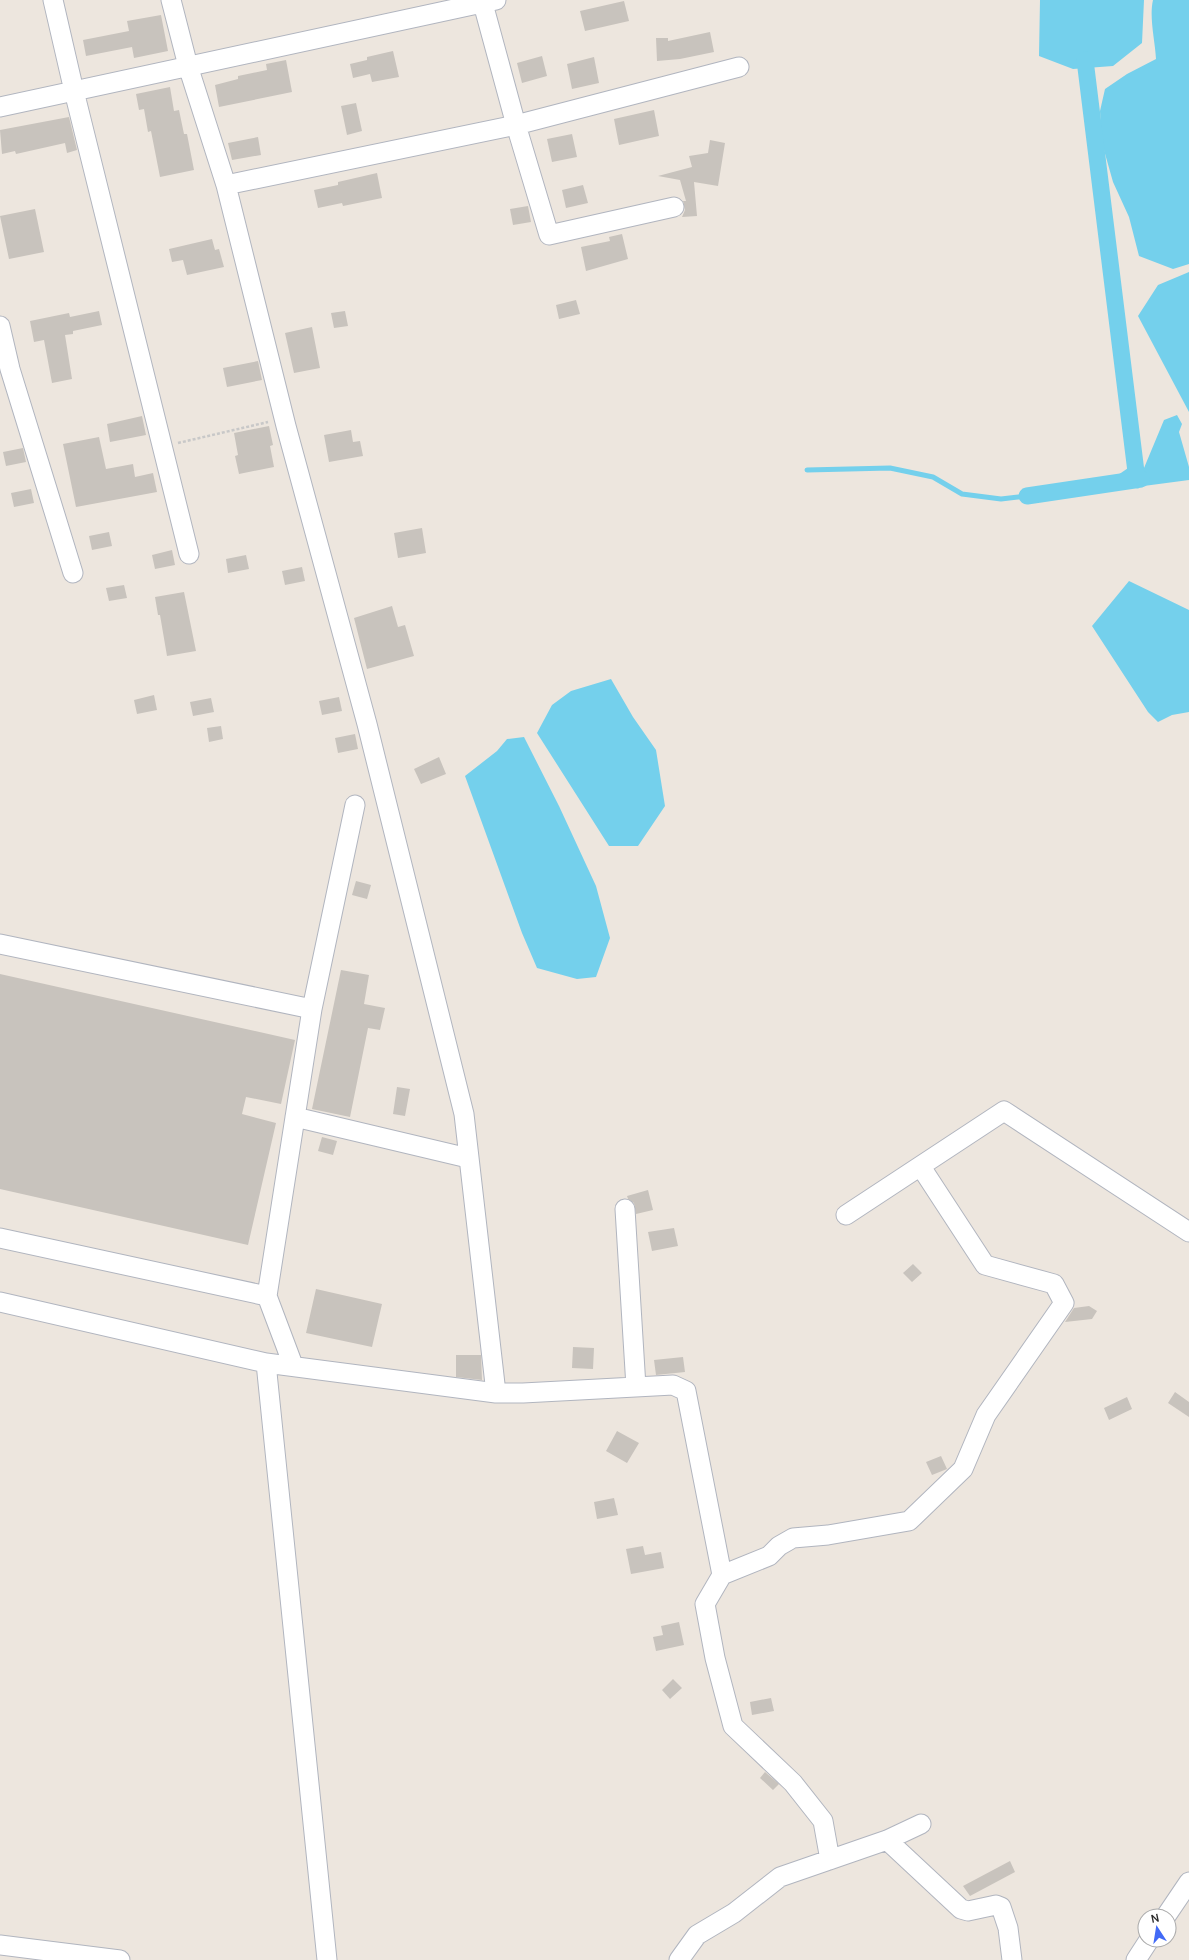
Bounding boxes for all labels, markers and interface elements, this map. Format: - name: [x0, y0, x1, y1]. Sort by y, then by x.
- north arrow: [1137, 1908, 1177, 1948]
- text: N: [1149, 1910, 1160, 1926]

